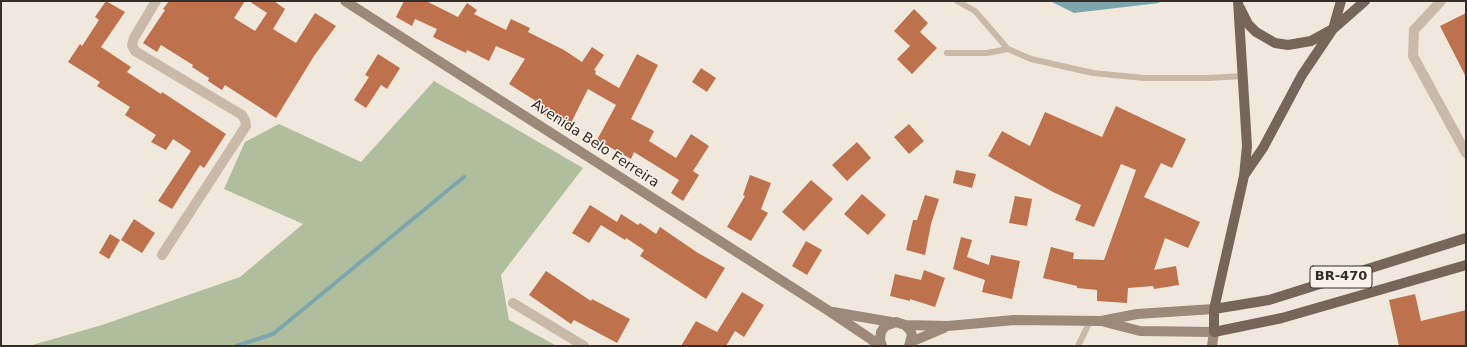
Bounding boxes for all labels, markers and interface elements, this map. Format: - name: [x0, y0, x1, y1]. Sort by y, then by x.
- street label: Avenida Belo Ferreira: [528, 96, 662, 192]
- road number: BR-470: [1310, 266, 1372, 288]

